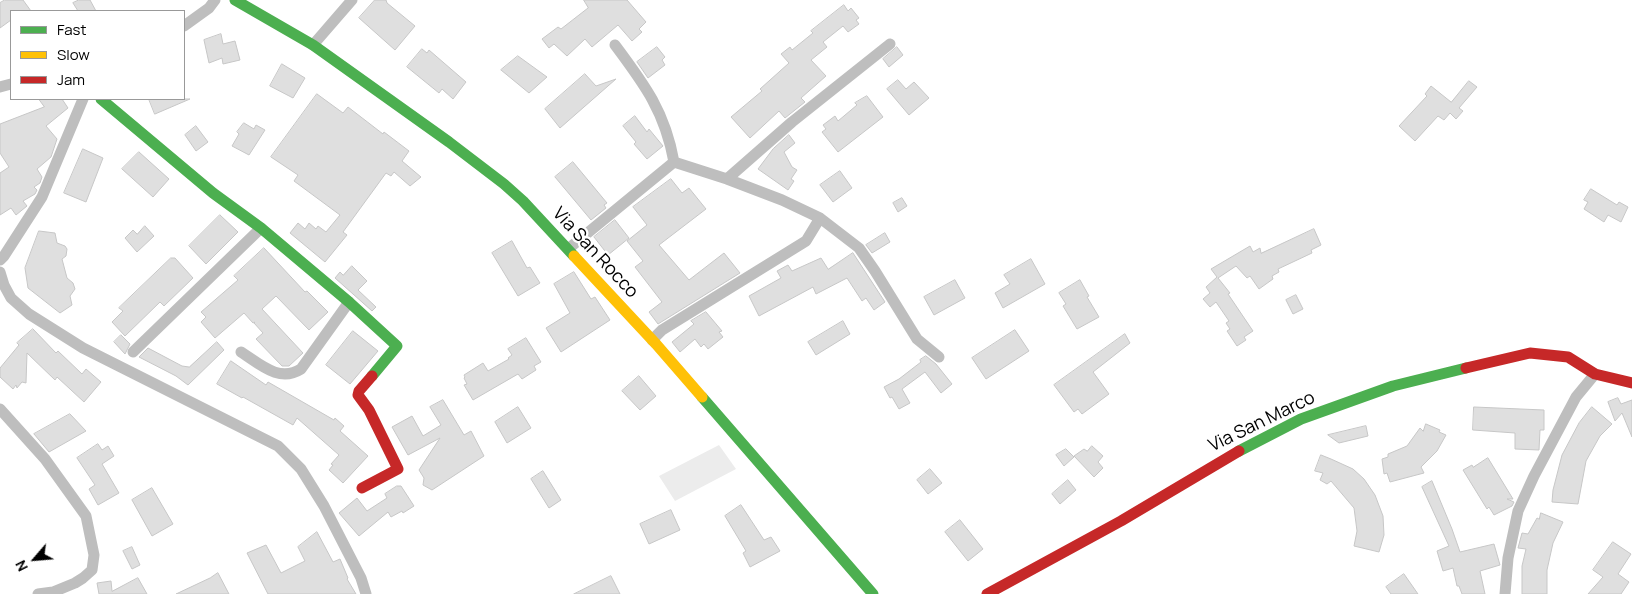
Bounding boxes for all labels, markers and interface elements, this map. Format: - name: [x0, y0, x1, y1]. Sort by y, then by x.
- legend: [10, 10, 185, 100]
- text: Fast: [57, 19, 86, 40]
- text: Slow: [57, 44, 90, 65]
- text: Jam: [57, 69, 85, 90]
- street label: Via San Rocco: [548, 203, 642, 303]
- street label: Via San Marco: [1205, 387, 1319, 457]
- north arrow: [10, 534, 60, 584]
- text: N: [10, 557, 32, 575]

